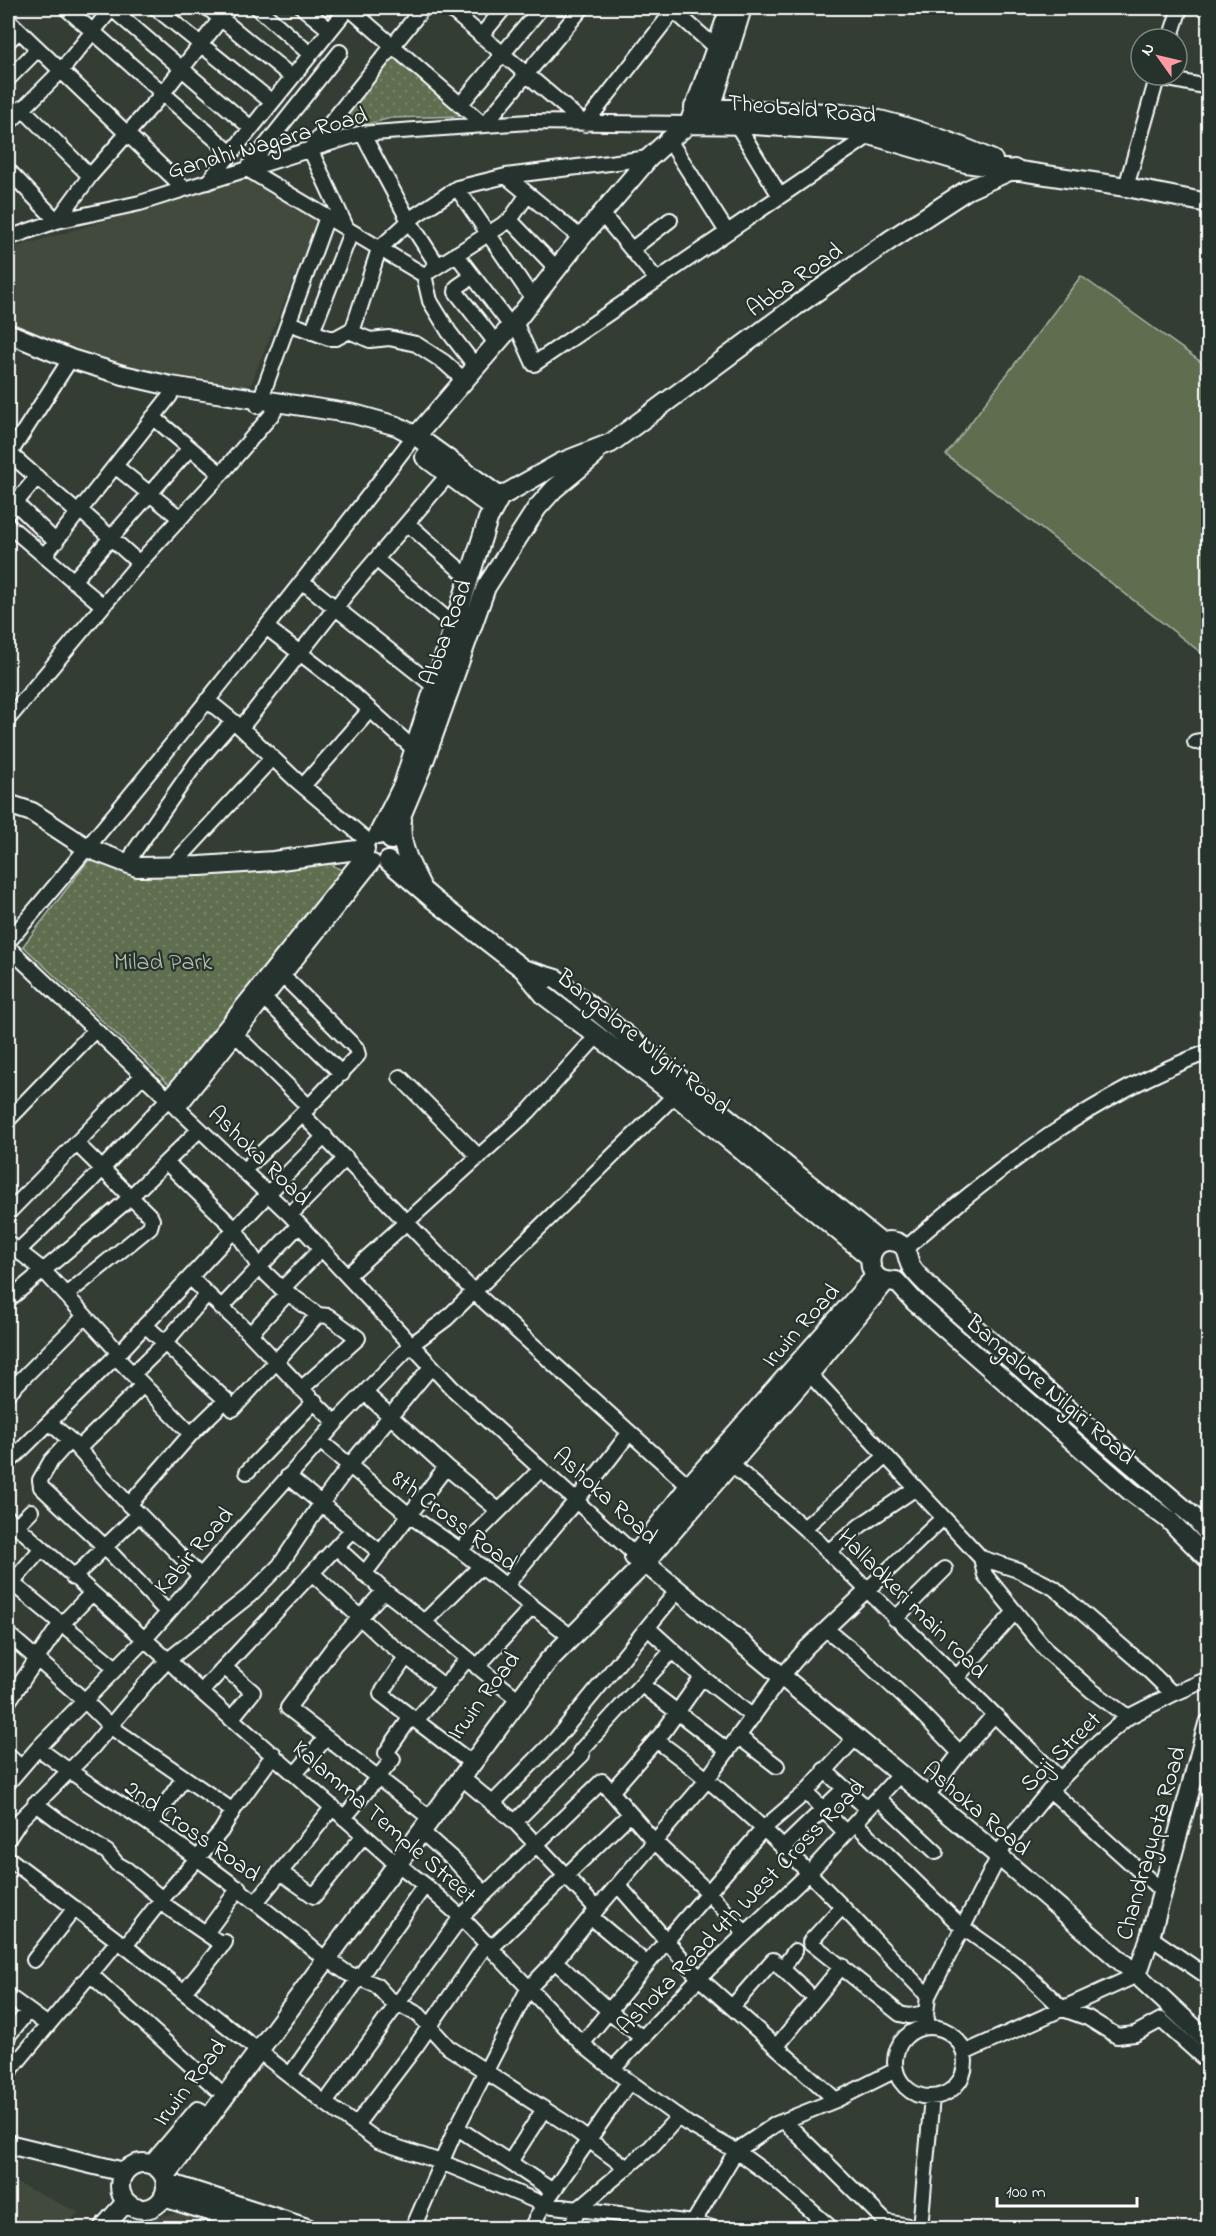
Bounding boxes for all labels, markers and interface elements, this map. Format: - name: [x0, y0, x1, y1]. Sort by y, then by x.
- north arrow: [1129, 27, 1189, 87]
- text: N: [1135, 38, 1161, 61]
- street label: Theobald Road: [726, 87, 878, 134]
- street label: Gandhi Nagara Road: [164, 99, 372, 190]
- street label: Abba Road: [740, 235, 851, 327]
- street label: Abba Road: [412, 574, 483, 691]
- park label: Milad Park: [114, 946, 213, 981]
- street label: Bangalore Nilgiri Road: [547, 961, 737, 1125]
- street label: Ashoka Road: [199, 1098, 318, 1216]
- street label: Irwin Road: [754, 1276, 850, 1377]
- street label: Bangalore Nilgiri Road: [956, 1306, 1142, 1475]
- street label: Ashoka Road: [544, 1440, 665, 1554]
- street label: 8th Cross Road: [383, 1463, 524, 1581]
- street label: Kabir Road: [147, 1499, 244, 1604]
- street label: Halladkeri main road: [828, 1521, 995, 1688]
- street label: Irwin Road: [440, 1644, 530, 1748]
- street label: Soji Street: [1013, 1704, 1111, 1802]
- street label: Kalamma Temple Street: [283, 1733, 483, 1913]
- street label: Chandragupta Road: [1108, 1742, 1197, 1945]
- street label: Ashoka Road: [914, 1754, 1038, 1866]
- street label: Ashoka Road 4th West Cross Road: [610, 1771, 874, 2044]
- street label: 2nd Cross Road: [116, 1772, 267, 1892]
- street label: Irwin Road: [145, 2032, 237, 2135]
- scale bar: [997, 2170, 1136, 2208]
- text: 100 m: [1006, 2180, 1046, 2206]

